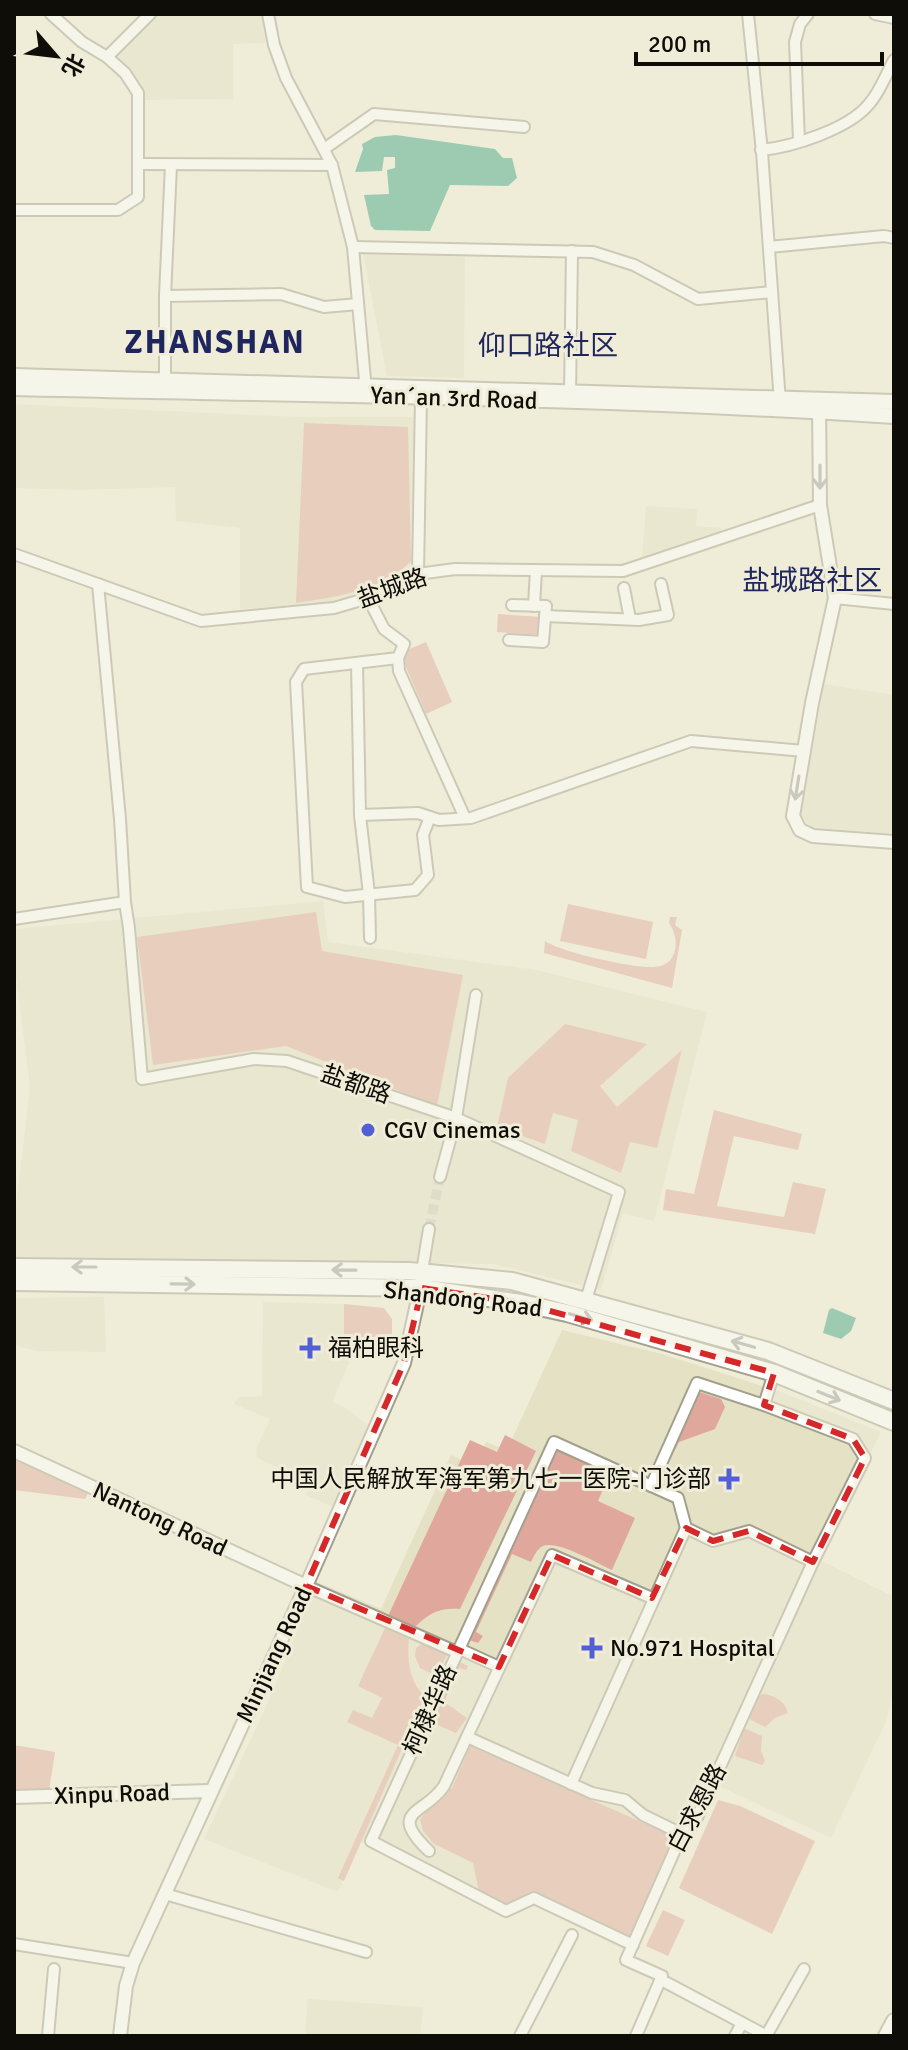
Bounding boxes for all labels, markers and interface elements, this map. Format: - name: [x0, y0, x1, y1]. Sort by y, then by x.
- north arrow: [16, 16, 96, 96]
- scale bar: [636, 16, 882, 66]
- text: 200 m: [648, 29, 711, 59]
- text: 北: [56, 49, 90, 81]
- district label: ZHANSHAN: [124, 323, 306, 362]
- district label: 仰口路社区: [478, 329, 618, 363]
- street label: Yan´an 3rd Road: [370, 380, 538, 416]
- one-way arrow: [812, 463, 828, 490]
- street label: 盐城路: [353, 562, 431, 614]
- district label: 盐城路社区: [742, 564, 882, 598]
- one-way arrow: [789, 775, 804, 801]
- street label: 盐都路: [317, 1058, 395, 1110]
- place label: CGV Cinemas: [384, 1115, 520, 1145]
- marker: CGV Cinemas: [359, 1121, 377, 1139]
- one-way arrow: [71, 1259, 98, 1275]
- one-way arrow: [331, 1262, 358, 1277]
- street label: Shandong Road: [382, 1274, 544, 1324]
- one-way arrow: [169, 1276, 196, 1291]
- one-way arrow: [568, 1310, 594, 1325]
- place label: 福柏眼科: [328, 1333, 424, 1363]
- one-way arrow: [730, 1336, 756, 1351]
- marker: 福柏眼科: [299, 1337, 321, 1359]
- one-way arrow: [816, 1390, 841, 1404]
- place label: 中国人民解放军海军第九七一医院-门诊部: [271, 1464, 711, 1494]
- marker: 中国人民解放军海军第九七一医院-门诊部: [718, 1468, 740, 1490]
- street label: Nantong Road: [88, 1475, 232, 1563]
- street label: Minjiang Road: [229, 1582, 319, 1728]
- place label: No.971 Hospital: [610, 1633, 775, 1663]
- marker: No.971 Hospital: [581, 1637, 603, 1659]
- street label: 柯棣华路: [397, 1660, 463, 1760]
- street label: 白求恩路: [661, 1759, 733, 1857]
- street label: Xinpu Road: [53, 1777, 171, 1811]

